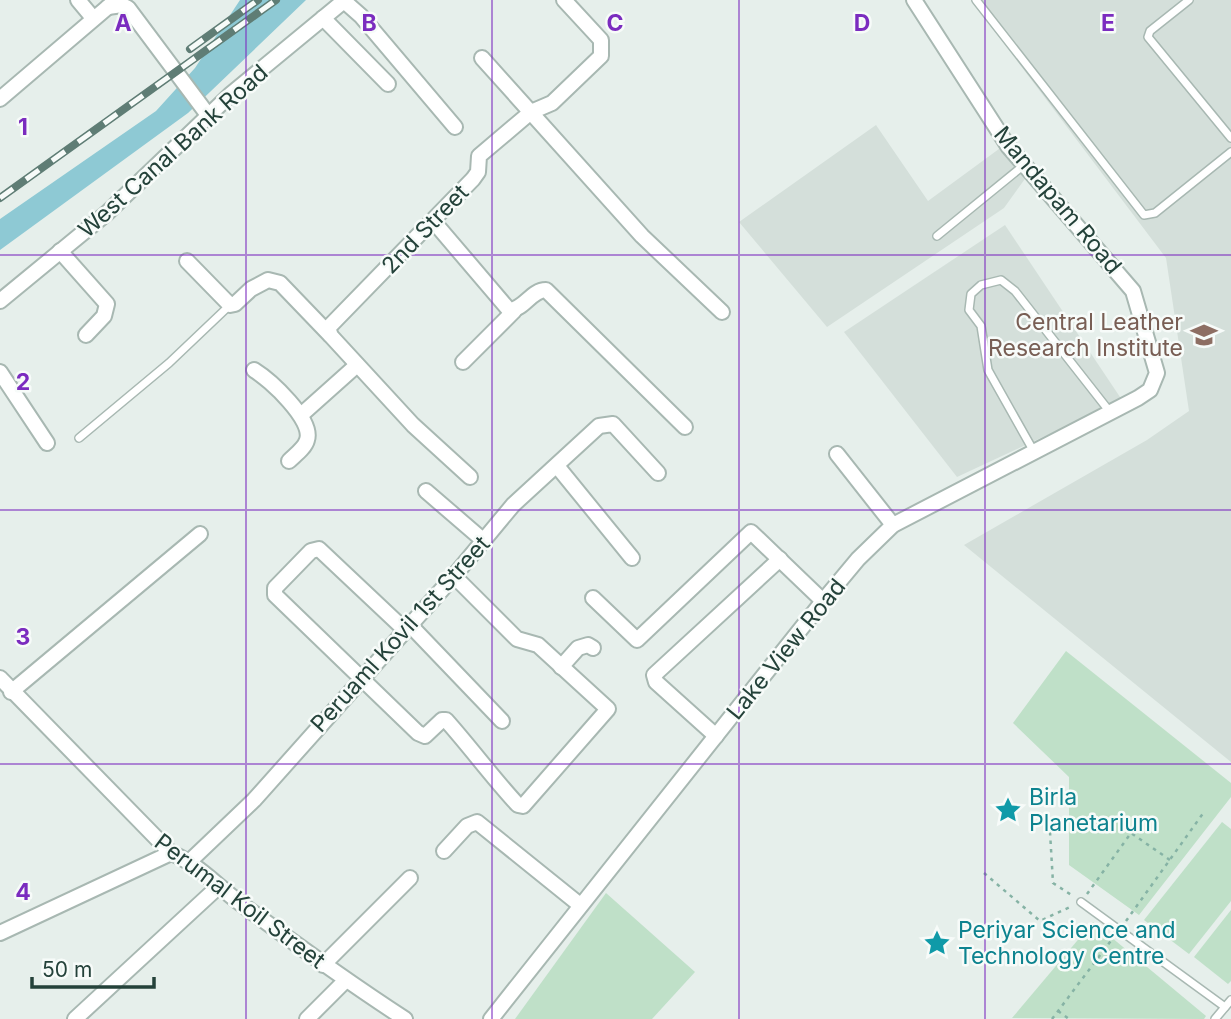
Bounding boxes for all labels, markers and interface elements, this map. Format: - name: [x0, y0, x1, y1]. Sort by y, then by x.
- text: A: [114, 9, 132, 37]
- text: B: [361, 9, 377, 37]
- text: C: [606, 9, 624, 37]
- text: D: [854, 9, 870, 37]
- text: E: [1101, 9, 1115, 37]
- street label: West Canal Bank Road: [72, 58, 274, 244]
- text: 1: [18, 113, 28, 141]
- street label: Mandapam Road: [988, 121, 1128, 279]
- street label: 2nd Street: [376, 178, 475, 279]
- place label: Central Leather Research Institute: [988, 308, 1183, 362]
- school or university icon: Central Leather Research Institute: [1189, 320, 1219, 350]
- text: 2: [16, 368, 30, 396]
- street label: Peruaml Kovil 1st Street: [305, 530, 496, 738]
- street label: Lake View Road: [721, 573, 851, 725]
- text: 3: [16, 623, 30, 651]
- place label: Birla Planetarium: [1029, 783, 1158, 837]
- place icon: Birla Planetarium: [993, 795, 1023, 825]
- street label: Perumal Koil Street: [149, 828, 331, 975]
- text: 4: [15, 878, 31, 906]
- place label: Periyar Science and Technology Centre: [958, 916, 1176, 970]
- place icon: Periyar Science and Technology Centre: [922, 928, 952, 958]
- scale bar: [32, 946, 154, 990]
- text: 50 m: [42, 957, 92, 982]

